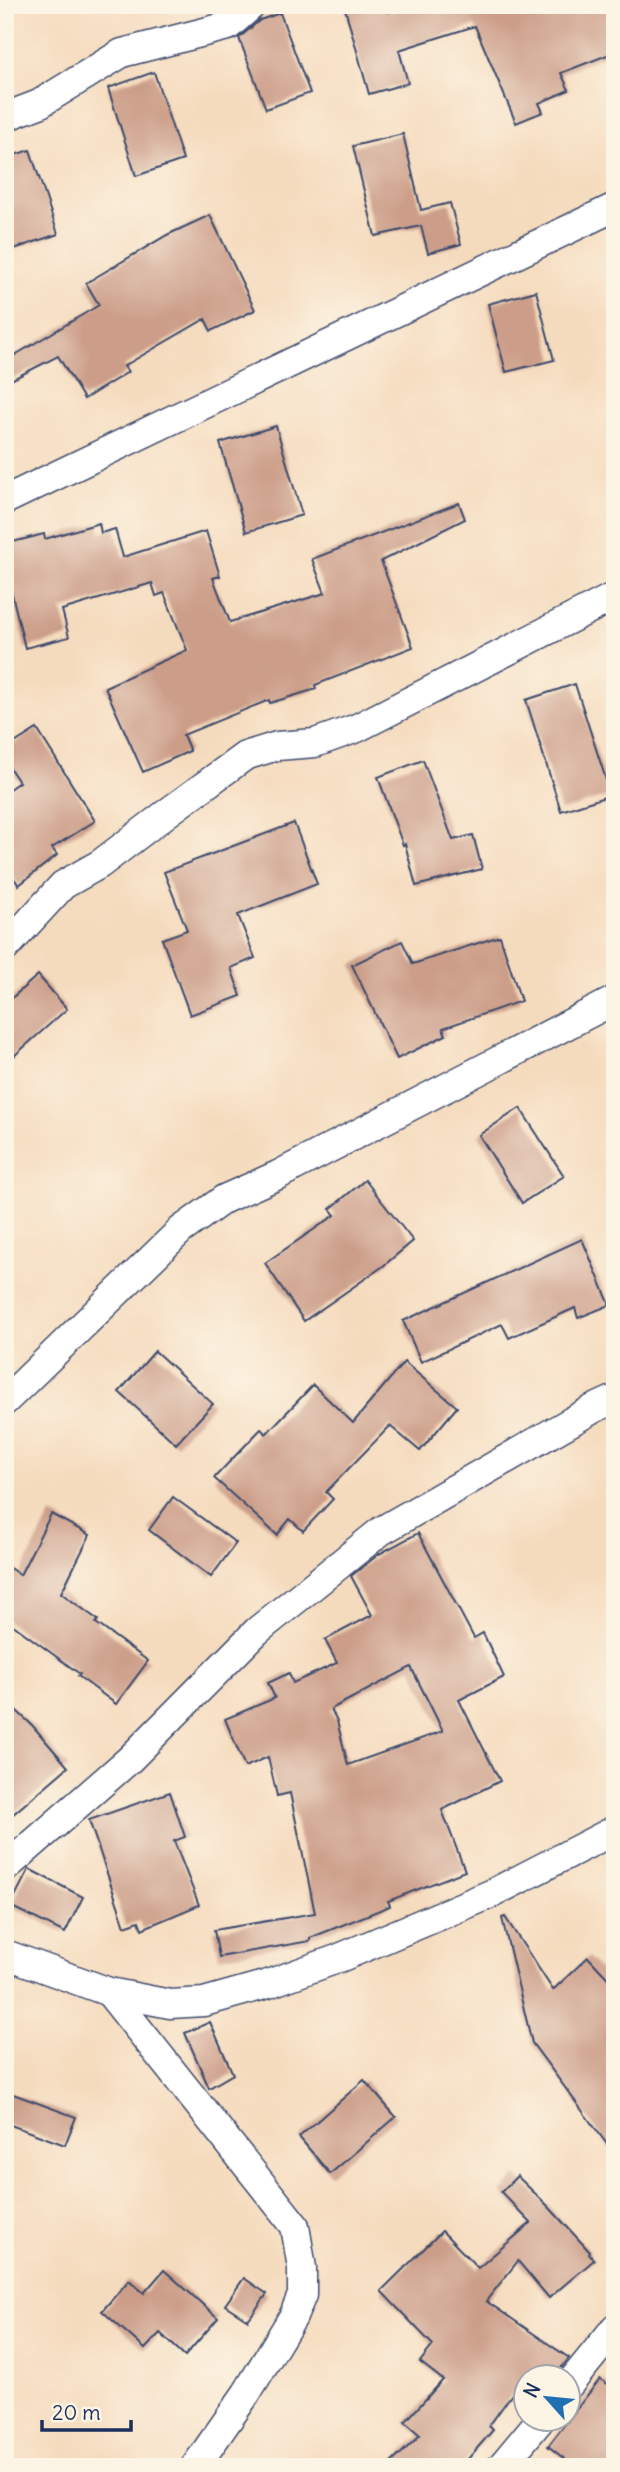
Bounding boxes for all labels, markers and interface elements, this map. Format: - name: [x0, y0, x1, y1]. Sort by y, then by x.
- north arrow: [512, 2364, 582, 2434]
- text: N: [518, 2379, 546, 2402]
- scale bar: [42, 2388, 131, 2432]
- text: 20 m: [52, 2399, 101, 2426]

